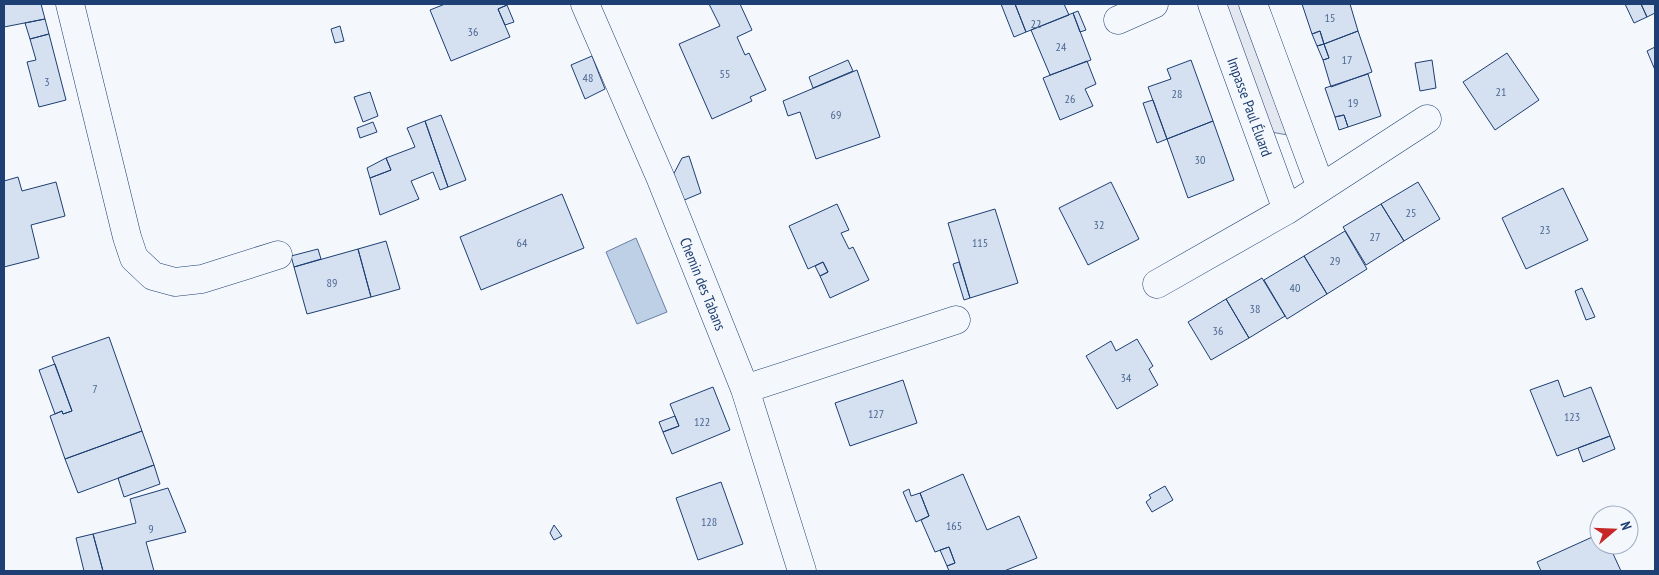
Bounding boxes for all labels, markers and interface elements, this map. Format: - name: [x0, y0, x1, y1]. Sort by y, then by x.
- house number: 15: [1325, 10, 1335, 25]
- house number: 22: [1031, 16, 1041, 31]
- house number: 36: [468, 24, 478, 39]
- house number: 24: [1056, 39, 1067, 54]
- house number: 17: [1342, 52, 1352, 67]
- street label: Impasse Paul Éluard: [1223, 55, 1277, 159]
- house number: 55: [720, 66, 730, 81]
- house number: 48: [583, 70, 593, 85]
- house number: 3: [44, 74, 50, 89]
- house number: 21: [1496, 84, 1506, 99]
- house number: 28: [1172, 86, 1182, 101]
- house number: 26: [1065, 91, 1075, 106]
- house number: 19: [1348, 95, 1358, 110]
- house number: 69: [831, 107, 841, 122]
- house number: 30: [1195, 152, 1205, 167]
- house number: 25: [1406, 205, 1416, 220]
- house number: 32: [1094, 217, 1104, 232]
- house number: 23: [1540, 222, 1550, 237]
- house number: 27: [1370, 229, 1380, 244]
- house number: 64: [517, 235, 528, 250]
- street label: Chemin des Tabans: [676, 235, 730, 333]
- house number: 115: [972, 235, 988, 250]
- house number: 29: [1330, 253, 1340, 268]
- house number: 89: [327, 275, 337, 290]
- house number: 40: [1290, 280, 1300, 295]
- house number: 38: [1250, 301, 1260, 316]
- house number: 36: [1213, 323, 1223, 338]
- house number: 34: [1121, 370, 1132, 385]
- house number: 7: [92, 381, 98, 396]
- house number: 127: [868, 406, 884, 421]
- house number: 123: [1564, 409, 1580, 424]
- house number: 122: [694, 414, 710, 429]
- north arrow: [1589, 505, 1639, 555]
- house number: 128: [701, 514, 717, 529]
- house number: 165: [946, 518, 962, 533]
- text: N: [1617, 519, 1636, 532]
- house number: 9: [148, 521, 154, 536]

